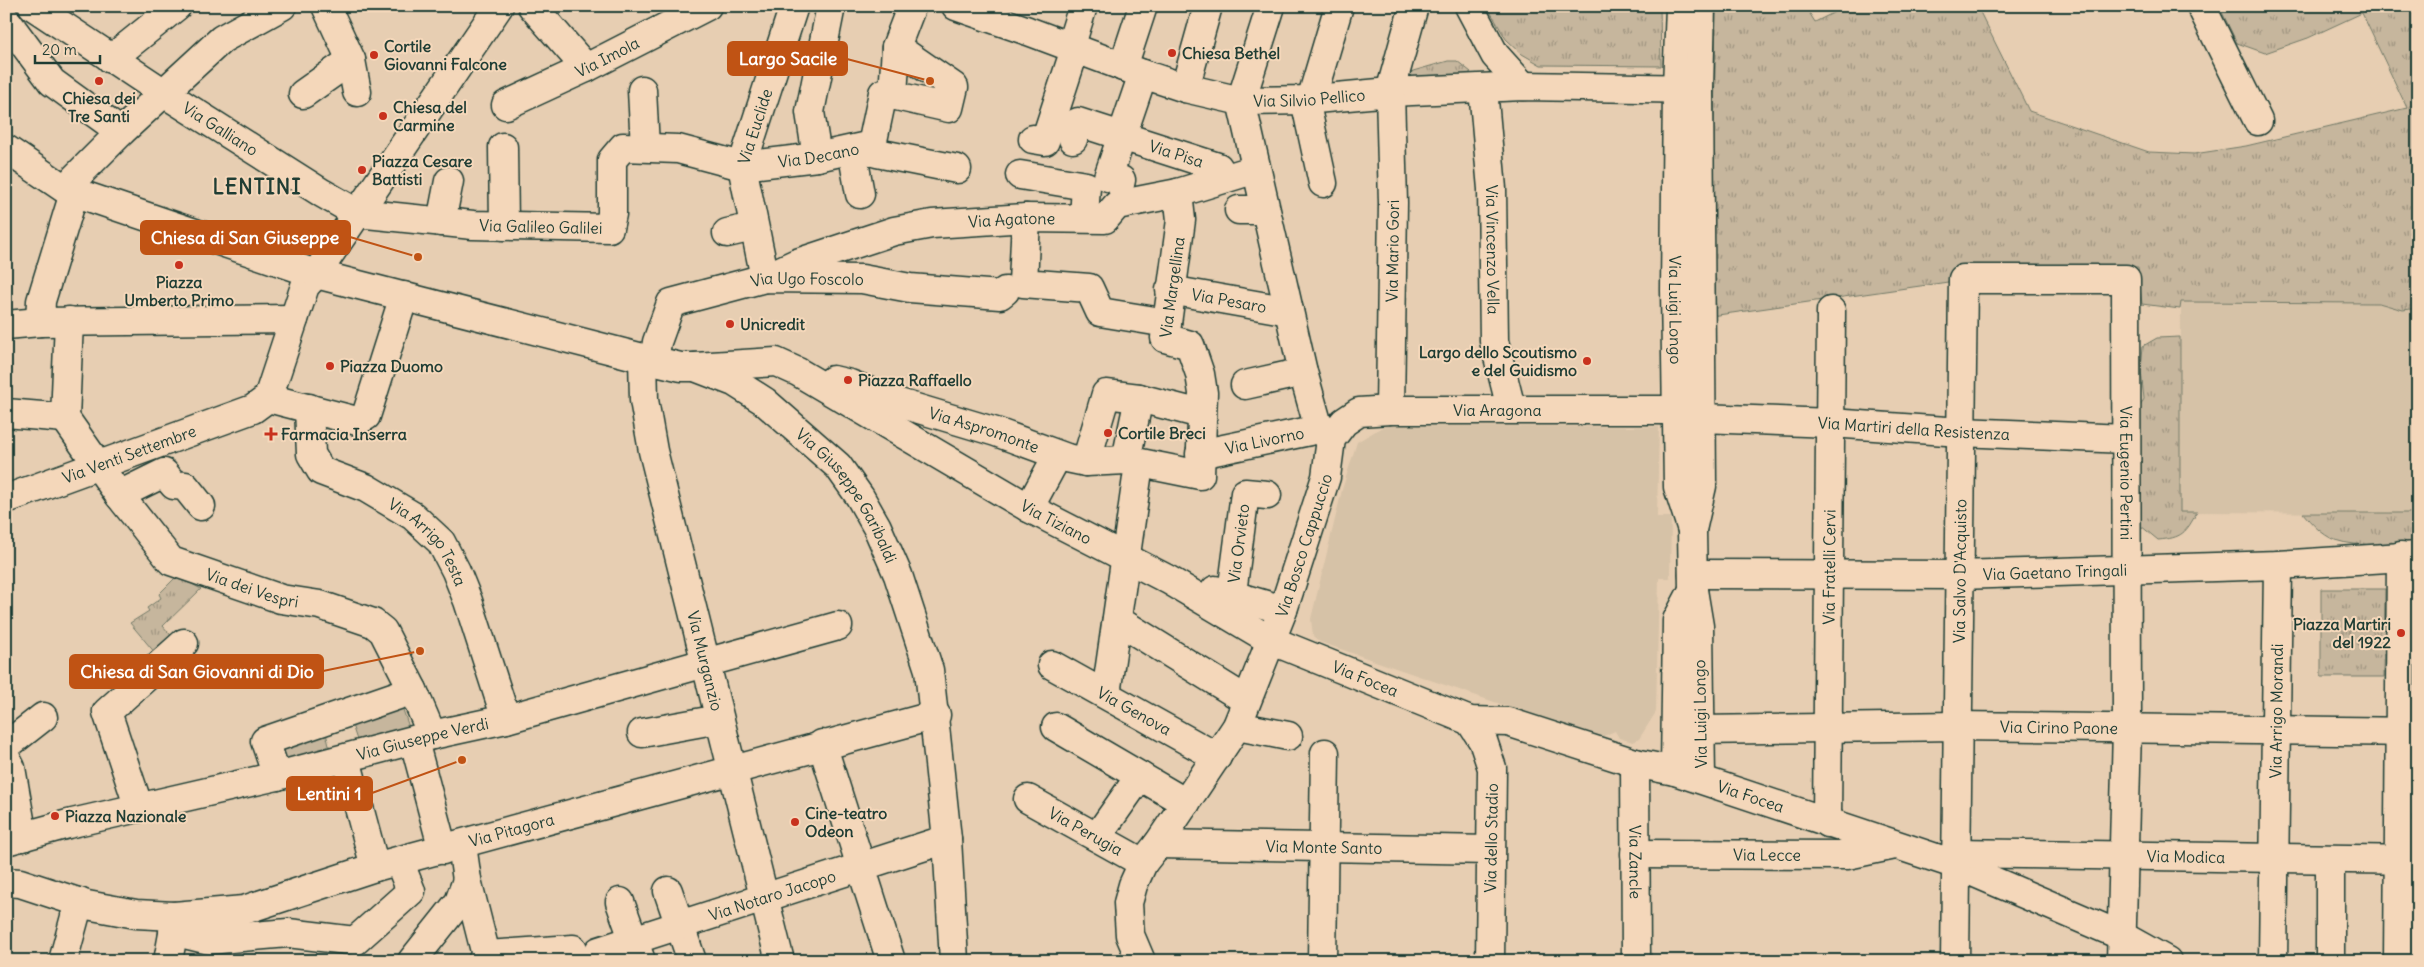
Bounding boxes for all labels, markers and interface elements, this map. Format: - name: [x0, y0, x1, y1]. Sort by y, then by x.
- scale bar: [35, 32, 100, 64]
- street label: Via Imola: [572, 32, 643, 82]
- place label: Cortile Giovanni Falcone: [384, 36, 507, 74]
- text: 20 m: [42, 40, 77, 59]
- callout: Largo Sacile: [728, 42, 847, 75]
- place label: Chiesa Bethel: [1182, 43, 1280, 63]
- text: Largo Sacile: [739, 47, 838, 70]
- marker: Chiesa Bethel: [1166, 47, 1178, 59]
- marker: Cortile Giovanni Falcone: [368, 49, 380, 61]
- marker: Chiesa dei Tre Santi: [93, 75, 105, 87]
- street label: Via Silvio Pellico: [1253, 84, 1366, 111]
- street label: Via Euclide: [733, 86, 776, 167]
- place label: Chiesa dei Tre Santi: [62, 88, 136, 126]
- street label: Via Galliano: [179, 97, 262, 160]
- place label: Chiesa del Carmine: [393, 97, 467, 135]
- marker: Chiesa del Carmine: [377, 110, 389, 122]
- street label: Via Pisa: [1147, 135, 1206, 172]
- street label: Via Decano: [777, 138, 861, 172]
- place label: Piazza Cesare Battisti: [372, 151, 473, 189]
- marker: Piazza Cesare Battisti: [356, 164, 368, 176]
- district label: LENTINI: [212, 173, 302, 200]
- street label: Via Vincenzo Vella: [1482, 185, 1504, 315]
- street label: Via Mario Gori: [1382, 200, 1403, 302]
- street label: Via Agatone: [968, 208, 1055, 232]
- street label: Via Galileo Galilei: [479, 215, 603, 238]
- callout: Chiesa di San Giuseppe: [141, 221, 350, 254]
- text: Chiesa di San Giuseppe: [151, 226, 339, 249]
- street label: Via Margellina: [1155, 236, 1189, 339]
- street label: Via Luigi Longo: [1665, 255, 1686, 365]
- marker: Piazza Umberto Primo: [173, 259, 185, 271]
- street label: Via Ugo Foscolo: [748, 268, 864, 291]
- place label: Piazza Umberto Primo: [124, 272, 234, 310]
- street label: Via Pesaro: [1190, 284, 1268, 317]
- place label: Unicredit: [740, 314, 805, 334]
- marker: Unicredit: [724, 318, 736, 330]
- place label: Largo dello Scoutismo e del Guidismo: [1419, 342, 1577, 380]
- marker: Largo dello Scoutismo e del Guidismo: [1581, 355, 1593, 367]
- place label: Piazza Duomo: [340, 356, 443, 376]
- marker: Piazza Duomo: [324, 360, 336, 372]
- place label: Piazza Raffaello: [858, 370, 972, 390]
- marker: Piazza Raffaello: [842, 374, 854, 386]
- street label: Via Aragona: [1453, 400, 1542, 420]
- street label: Via Aspromonte: [926, 402, 1042, 457]
- street label: Via Eugenio Pertini: [2116, 406, 2137, 540]
- street label: Via Martiri della Resistenza: [1817, 412, 2010, 444]
- street label: Via Venti Settembre: [59, 421, 199, 488]
- street label: Via Livorno: [1223, 422, 1306, 458]
- place label: Cortile Breci: [1118, 423, 1206, 443]
- place label: Farmacia Inserra: [281, 424, 407, 444]
- street label: Via Giuseppe Garibaldi: [792, 424, 901, 566]
- marker: Cortile Breci: [1102, 427, 1114, 439]
- marker: Farmacia Inserra: [265, 428, 277, 440]
- street label: Via Bosco Cappuccio: [1271, 471, 1336, 620]
- street label: Via Arrigo Testa: [385, 494, 471, 589]
- street label: Via Tiziano: [1017, 495, 1095, 549]
- street label: Via Salvo D'Acquisto: [1949, 499, 1970, 643]
- street label: Via Orvieto: [1223, 503, 1254, 584]
- street label: Via Fratelli Cervi: [1819, 509, 1839, 625]
- street label: Via Gaetano Tringali: [1982, 560, 2127, 584]
- street label: Via dei Vespri: [203, 564, 300, 612]
- street label: Via Murganzio: [683, 609, 727, 713]
- place label: Piazza Martiri del 1922: [2293, 614, 2391, 652]
- marker: Piazza Martiri del 1922: [2395, 627, 2407, 639]
- street label: Via Arrigo Morandi: [2265, 643, 2287, 779]
- callout: Chiesa di San Giovanni di Dio: [70, 655, 323, 688]
- street label: Via Focea: [1329, 656, 1401, 701]
- street label: Via Luigi Longo: [1689, 659, 1711, 769]
- text: Chiesa di San Giovanni di Dio: [80, 660, 314, 683]
- street label: Via Genova: [1093, 682, 1175, 739]
- street label: Via Giuseppe Verdi: [354, 713, 490, 765]
- street label: Via Cirino Paone: [2000, 717, 2118, 738]
- street label: Via Focea: [1714, 776, 1787, 817]
- callout: Lentini 1: [287, 777, 372, 810]
- text: Lentini 1: [296, 782, 362, 805]
- street label: Via dello Stadio: [1480, 783, 1502, 893]
- street label: Via Perugia: [1045, 802, 1126, 860]
- place label: Cine-teatro Odeon: [805, 803, 887, 841]
- place label: Piazza Nazionale: [65, 806, 187, 826]
- street label: Via Pitagora: [467, 809, 556, 851]
- marker: Piazza Nazionale: [49, 810, 61, 822]
- marker: Cine-teatro Odeon: [789, 816, 801, 828]
- street label: Via Zancle: [1625, 825, 1646, 899]
- street label: Via Monte Santo: [1265, 836, 1383, 858]
- street label: Via Lecce: [1733, 844, 1801, 865]
- street label: Via Modica: [2147, 846, 2225, 867]
- street label: Via Notaro Jacopo: [706, 865, 838, 925]

